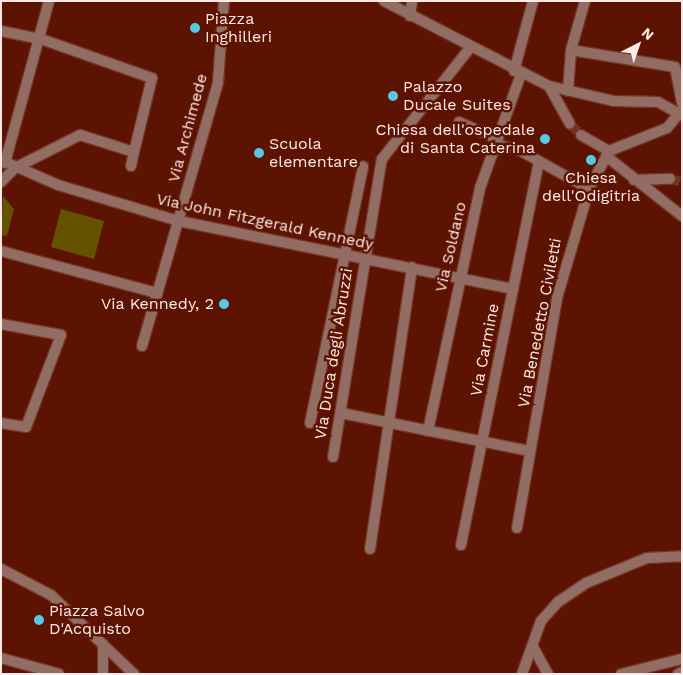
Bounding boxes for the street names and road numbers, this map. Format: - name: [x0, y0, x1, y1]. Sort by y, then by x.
- street label: Via Archimede: [164, 71, 212, 185]
- street label: Via John Fitzgerald Kennedy: [154, 190, 376, 254]
- street label: Via Soldano: [431, 200, 471, 294]
- street label: Via Benedetto Civiletti: [514, 236, 566, 410]
- street label: Via Duca degli Abruzzi: [311, 266, 357, 442]
- street label: Via Carmine: [467, 302, 503, 398]

